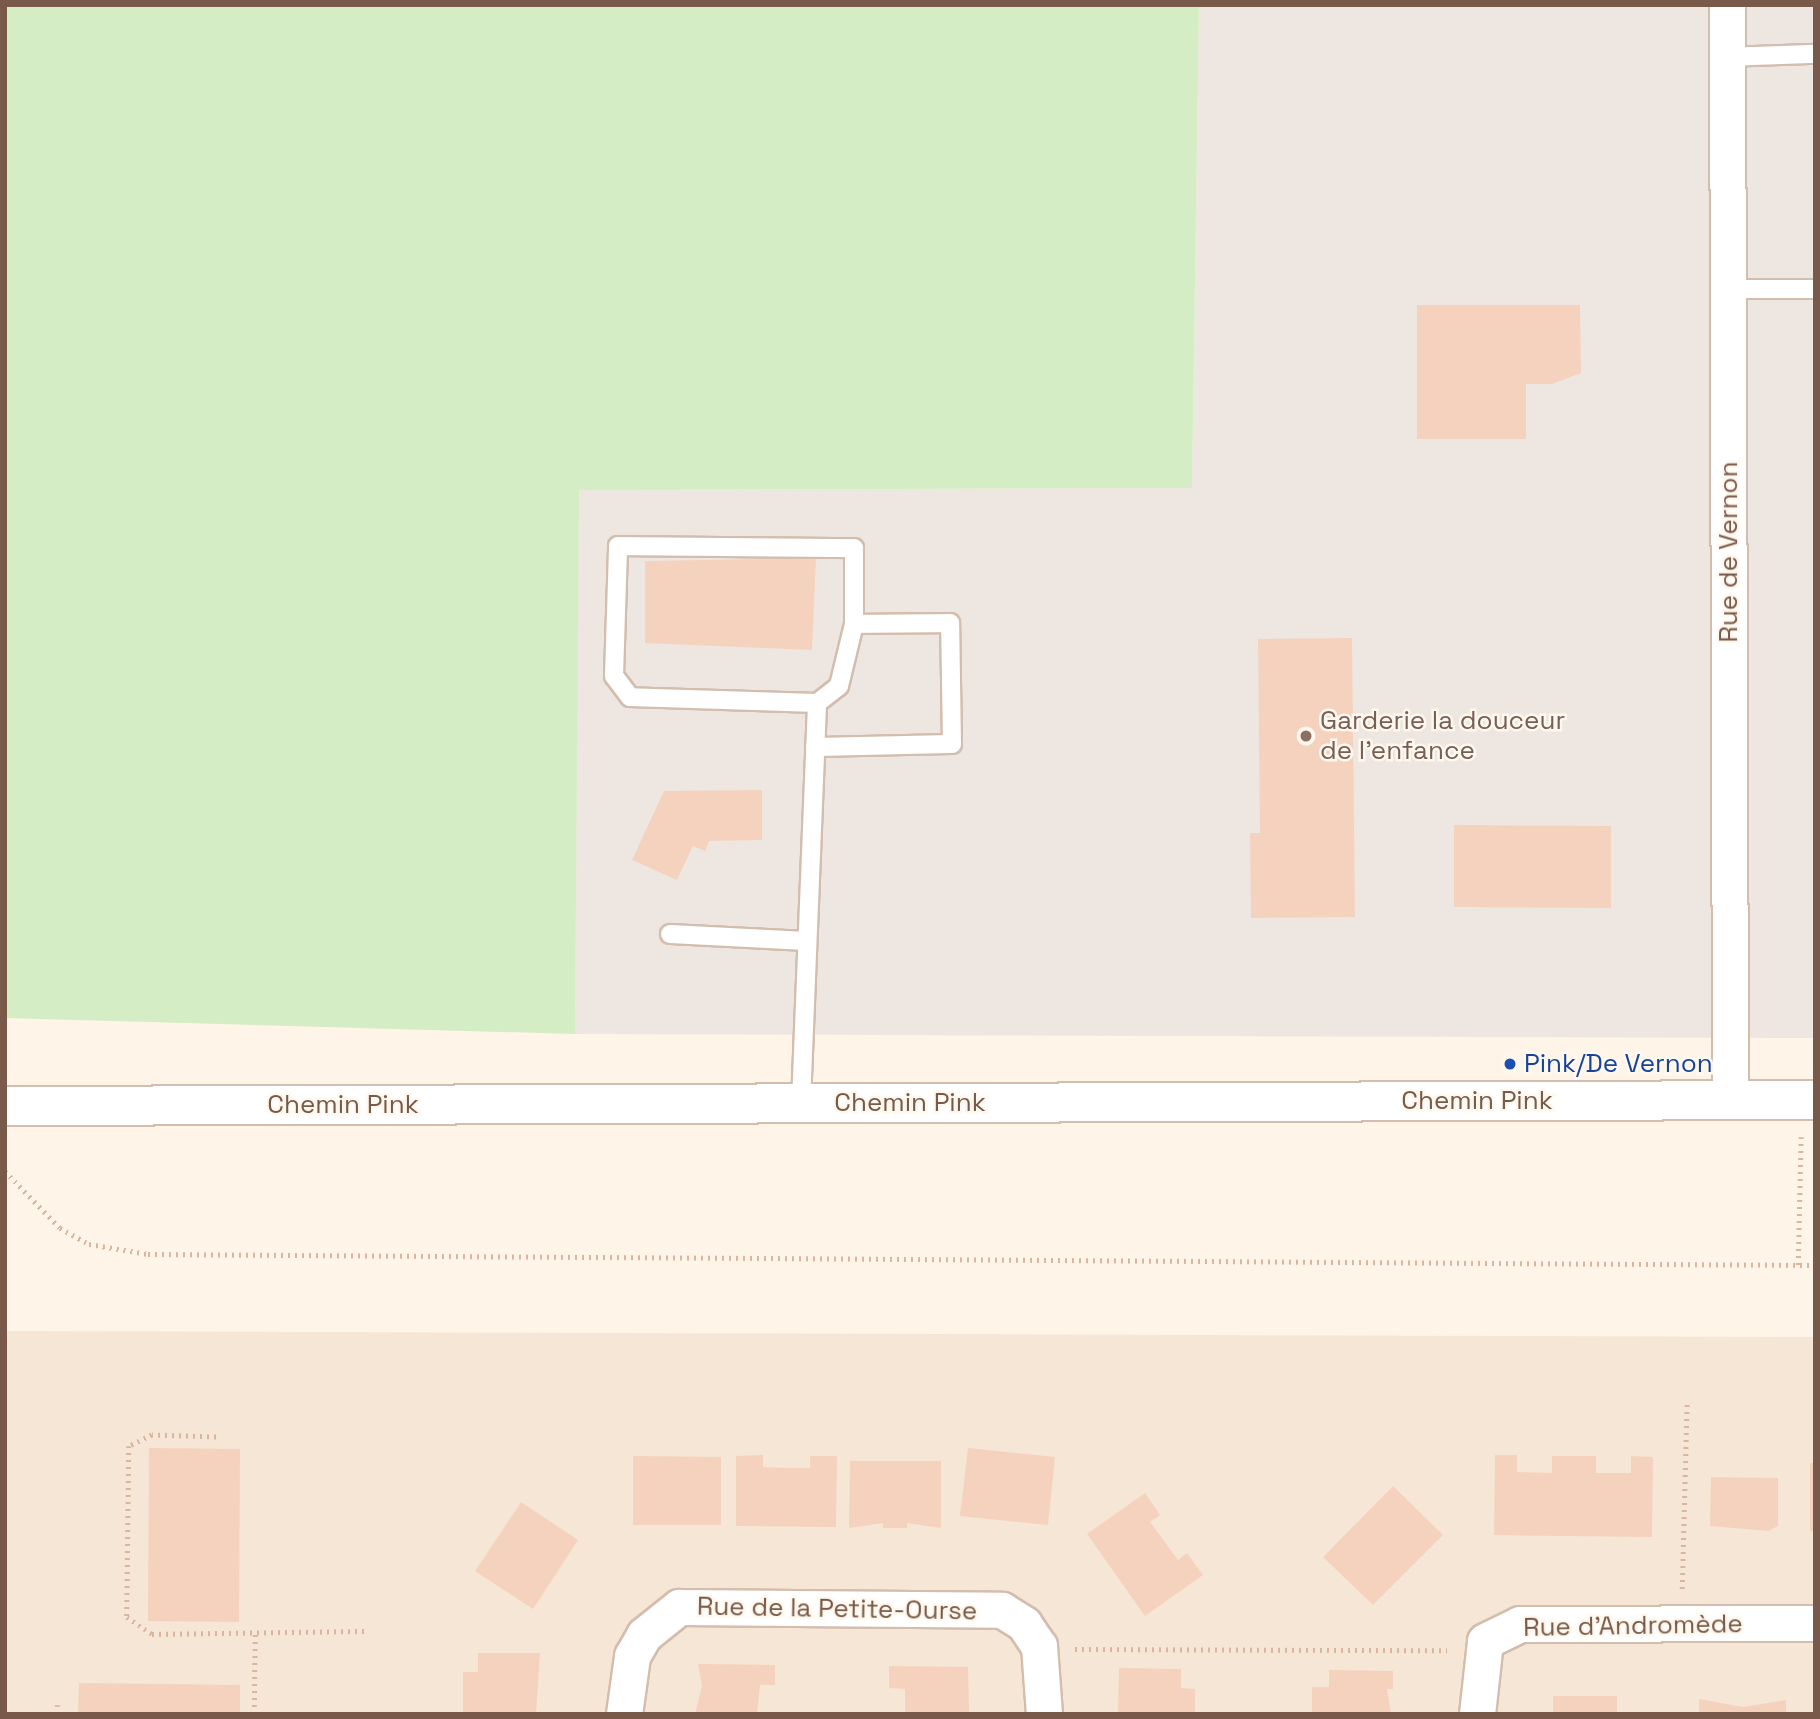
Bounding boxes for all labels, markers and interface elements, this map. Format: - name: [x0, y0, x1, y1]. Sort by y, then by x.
- street label: Rue de Vernon: [1713, 461, 1745, 643]
- place label: Garderie la douceur de l'enfance: [1320, 705, 1565, 766]
- marker: Garderie la douceur de l'enfance: [1298, 728, 1314, 744]
- place label: Pink/De Vernon: [1524, 1048, 1713, 1080]
- marker: Pink/De Vernon: [1502, 1056, 1518, 1072]
- street label: Chemin Pink: [1401, 1085, 1553, 1117]
- street label: Chemin Pink: [834, 1087, 986, 1119]
- street label: Chemin Pink: [267, 1089, 419, 1121]
- street label: Rue de la Petite-Ourse: [697, 1591, 977, 1627]
- street label: Rue d'Andromède: [1523, 1608, 1743, 1644]

